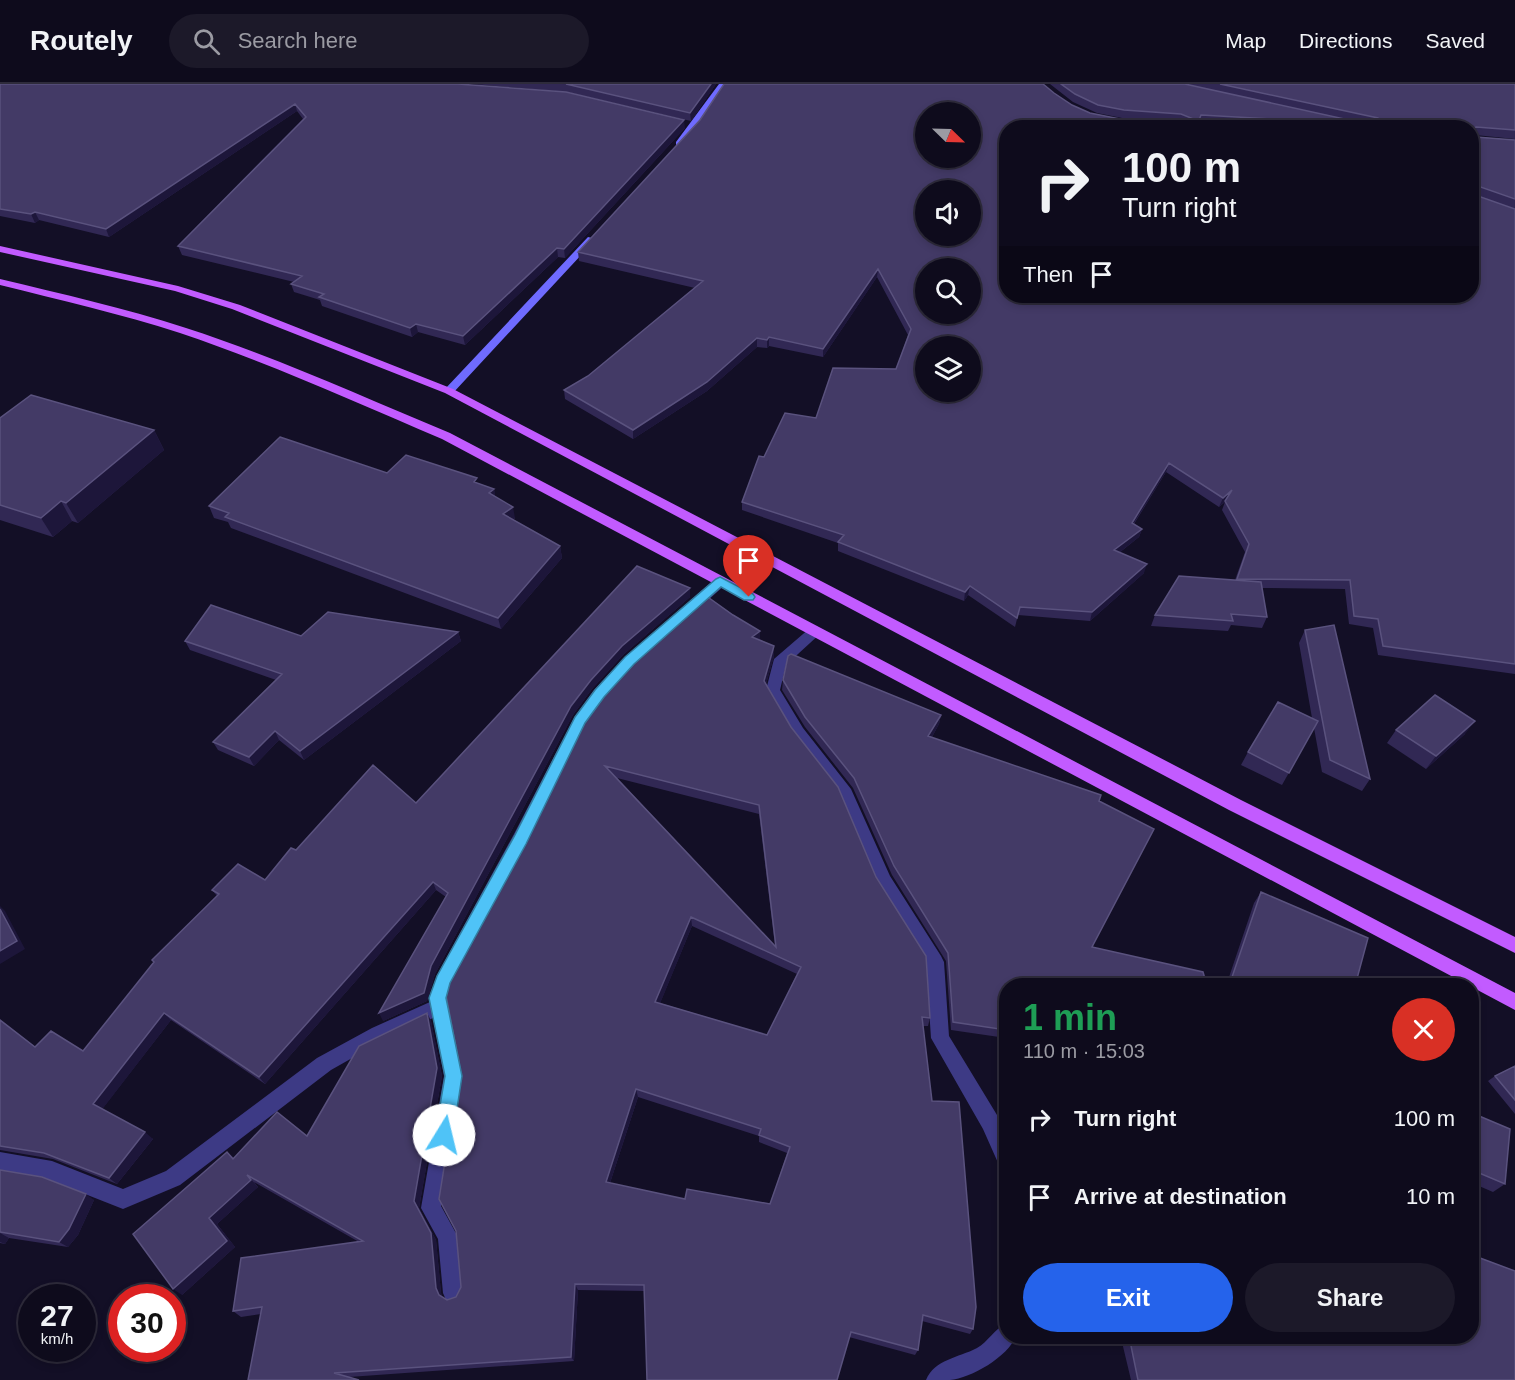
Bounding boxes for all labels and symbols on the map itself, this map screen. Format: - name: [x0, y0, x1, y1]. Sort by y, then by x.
- north arrow: [915, 102, 981, 168]
- pin: [723, 535, 774, 597]
- position arrow: [412, 1103, 476, 1167]
- speed limit sign: 30: [108, 1284, 186, 1362]

